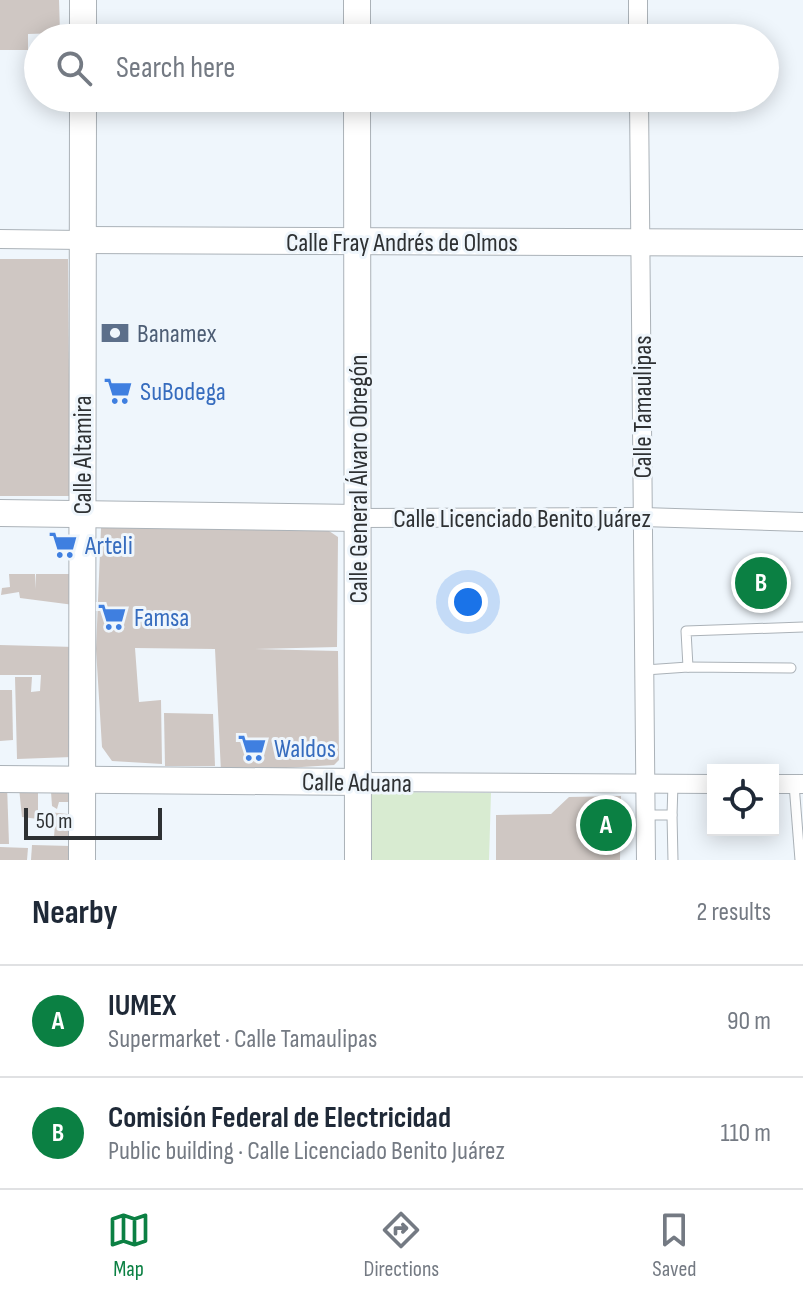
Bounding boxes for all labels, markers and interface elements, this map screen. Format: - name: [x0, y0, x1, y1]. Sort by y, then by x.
- search box: [24, 24, 779, 112]
- icon: search: [52, 46, 96, 90]
- text: Search here: [116, 50, 235, 86]
- street label: Calle Fray Andrés de Olmos: [286, 228, 518, 259]
- bank icon: Banamex: [100, 318, 130, 348]
- place label: Banamex: [137, 319, 217, 350]
- street label: Calle Tamaulipas: [628, 335, 659, 479]
- street label: Calle General Álvaro Obregón: [344, 355, 375, 603]
- supermarket icon: SuBodega: [103, 376, 133, 406]
- place label: SuBodega: [140, 377, 226, 408]
- street label: Calle Altamira: [68, 395, 99, 515]
- street label: Calle Licenciado Benito Juárez: [393, 504, 651, 535]
- supermarket icon: Arteli: [48, 530, 78, 560]
- place label: Arteli: [84, 531, 133, 562]
- pin: B: [735, 553, 787, 613]
- your location: [448, 582, 488, 622]
- supermarket icon: Famsa: [97, 602, 127, 632]
- place label: Famsa: [134, 603, 189, 634]
- supermarket icon: Waldos: [237, 733, 267, 763]
- place label: Waldos: [274, 734, 336, 765]
- map controls: [707, 764, 779, 836]
- button: locate: [707, 764, 779, 836]
- street label: Calle Aduana: [302, 767, 412, 800]
- pin: A: [580, 795, 632, 855]
- scale bar: [24, 804, 162, 840]
- text: 50 m: [36, 808, 72, 835]
- text: Nearby: [32, 892, 118, 933]
- text: 2 results: [697, 897, 771, 928]
- text: IUMEX: [108, 988, 176, 1024]
- text: A: [52, 1006, 64, 1037]
- text: 90 m: [727, 1006, 771, 1037]
- text: Supermarket · Calle Tamaulipas: [108, 1024, 377, 1055]
- text: Comisión Federal de Electricidad: [108, 1100, 451, 1136]
- text: B: [52, 1118, 64, 1149]
- text: 110 m: [720, 1118, 771, 1149]
- text: Public building · Calle Licenciado Benito Juárez: [108, 1136, 505, 1167]
- tab: Map: [107, 1208, 151, 1283]
- tab: Directions: [364, 1208, 439, 1283]
- tab: Saved: [652, 1208, 696, 1283]

